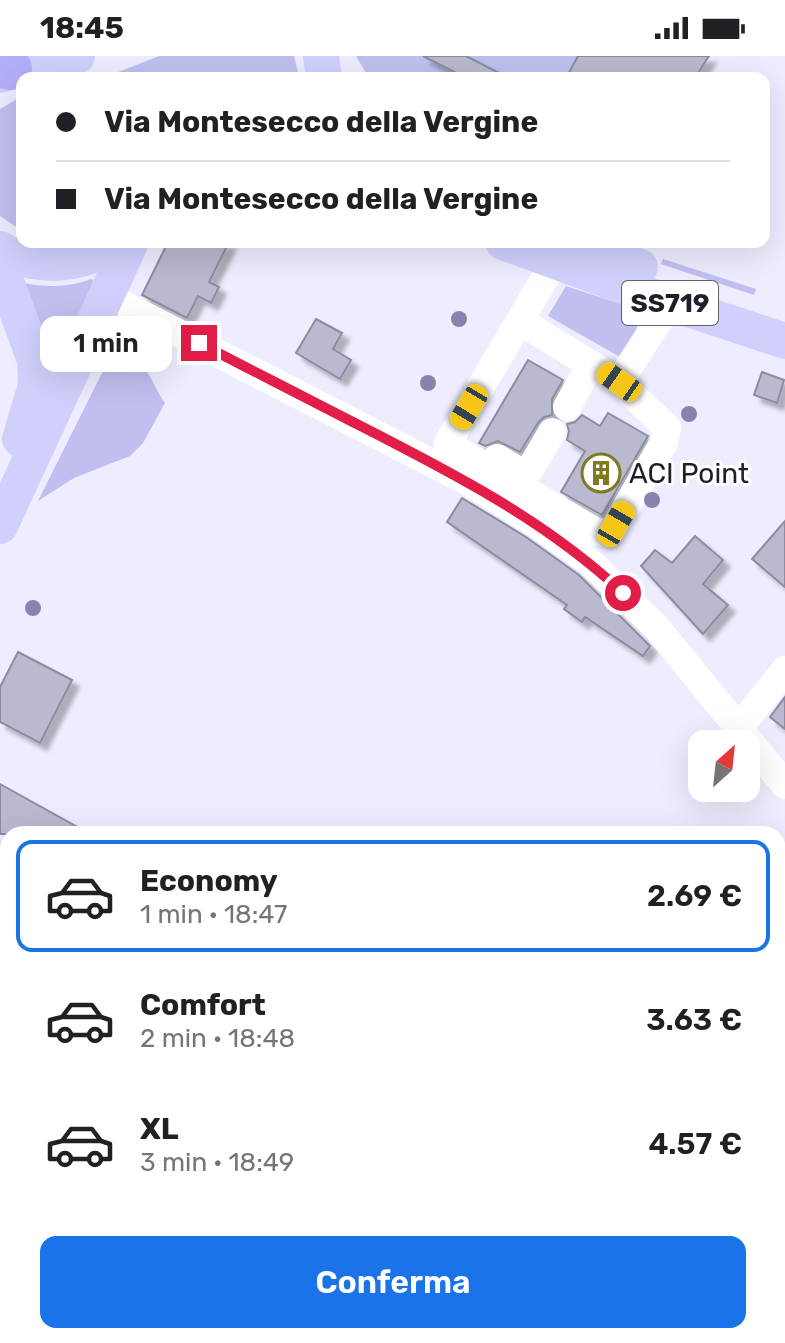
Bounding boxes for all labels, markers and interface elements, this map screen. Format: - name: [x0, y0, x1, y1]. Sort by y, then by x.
- text: 18:45: [40, 10, 124, 46]
- text: Via Montesecco della Vergine: [104, 104, 538, 140]
- text: Via Montesecco della Vergine: [104, 181, 538, 217]
- road number: SS719: [622, 281, 718, 325]
- callout: 1 min: [39, 315, 171, 371]
- route end: [181, 325, 217, 361]
- text: 1 min: [73, 328, 139, 359]
- car: [592, 358, 646, 406]
- car: [446, 380, 492, 434]
- building icon: ACI Point: [580, 452, 622, 494]
- place label: ACI Point: [629, 457, 749, 490]
- car: [594, 497, 638, 551]
- route start: [605, 575, 641, 611]
- north arrow: [688, 730, 760, 802]
- map controls: [688, 730, 760, 802]
- icon: car: [44, 860, 116, 932]
- text: Economy: [140, 863, 278, 899]
- text: 2.69 €: [647, 878, 742, 914]
- text: 1 min · 18:47: [140, 899, 287, 930]
- icon: car: [44, 984, 116, 1056]
- text: Comfort: [140, 987, 266, 1023]
- text: 3.63 €: [646, 1002, 742, 1038]
- text: 2 min · 18:48: [140, 1023, 295, 1054]
- icon: car: [44, 1108, 116, 1180]
- text: XL: [140, 1111, 179, 1147]
- text: 4.57 €: [648, 1126, 742, 1162]
- text: 3 min · 18:49: [140, 1147, 294, 1178]
- button: Conferma: [40, 1236, 746, 1328]

